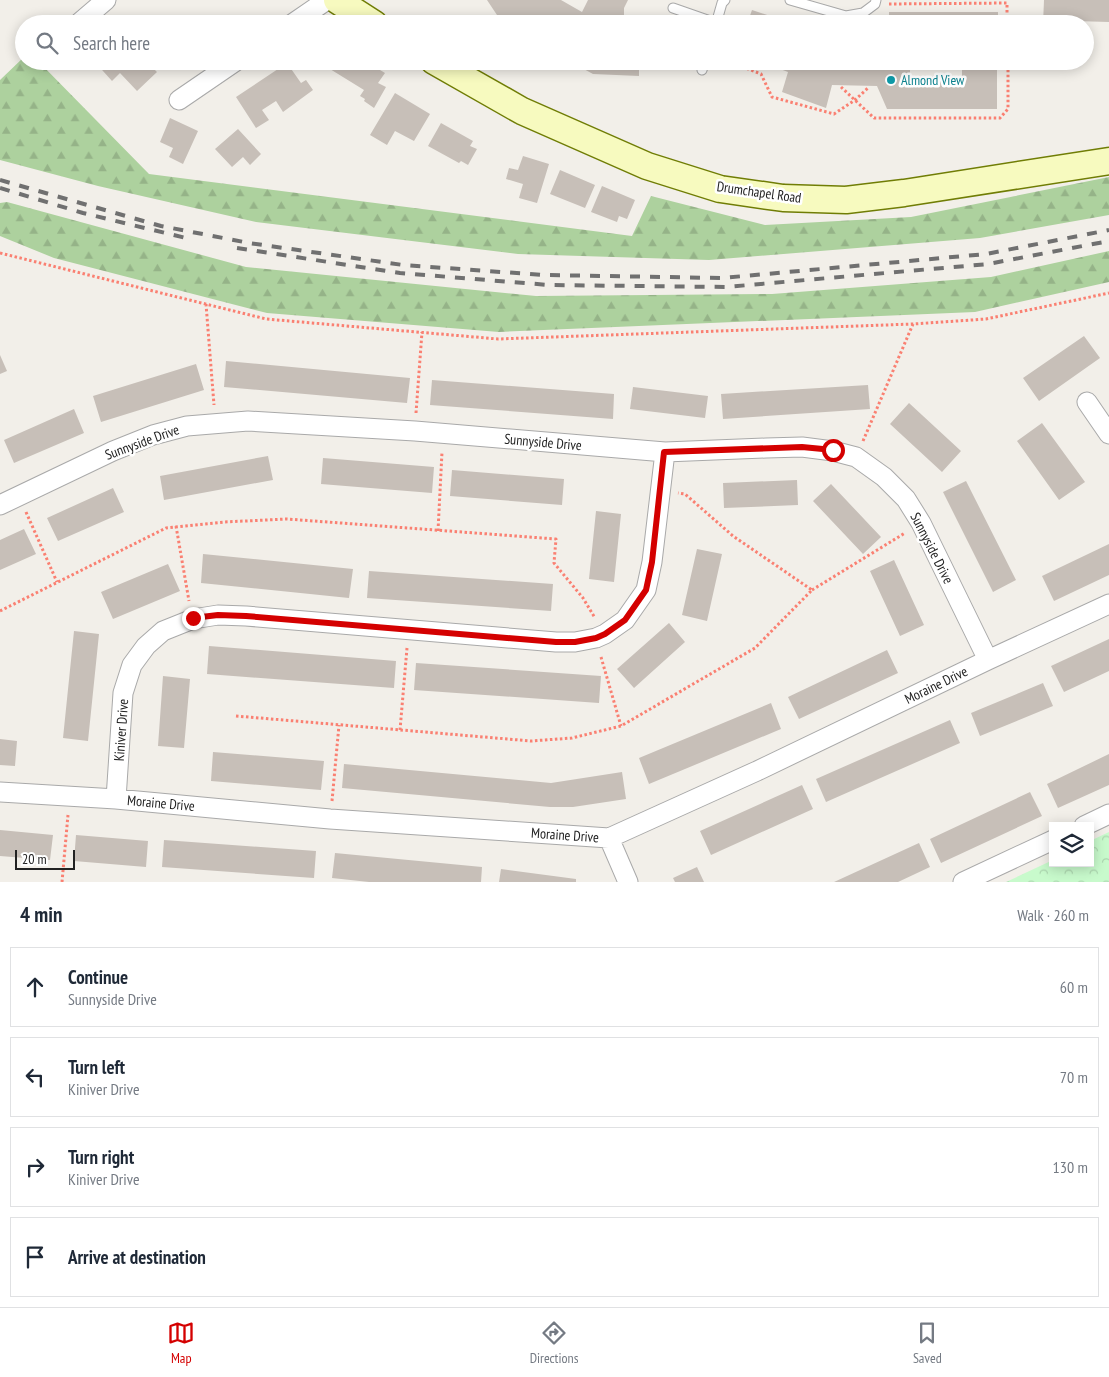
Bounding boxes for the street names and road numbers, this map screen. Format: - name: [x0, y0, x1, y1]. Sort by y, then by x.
- street label: Drumchapel Road: [716, 177, 802, 207]
- street label: Sunnyside Drive: [102, 420, 182, 464]
- street label: Sunnyside Drive: [504, 430, 583, 454]
- street label: Sunnyside Drive: [906, 509, 958, 587]
- street label: Moraine Drive: [902, 662, 971, 708]
- street label: Kiniver Drive: [110, 698, 132, 762]
- street label: Moraine Drive: [126, 791, 196, 815]
- street label: Moraine Drive: [531, 824, 600, 846]

